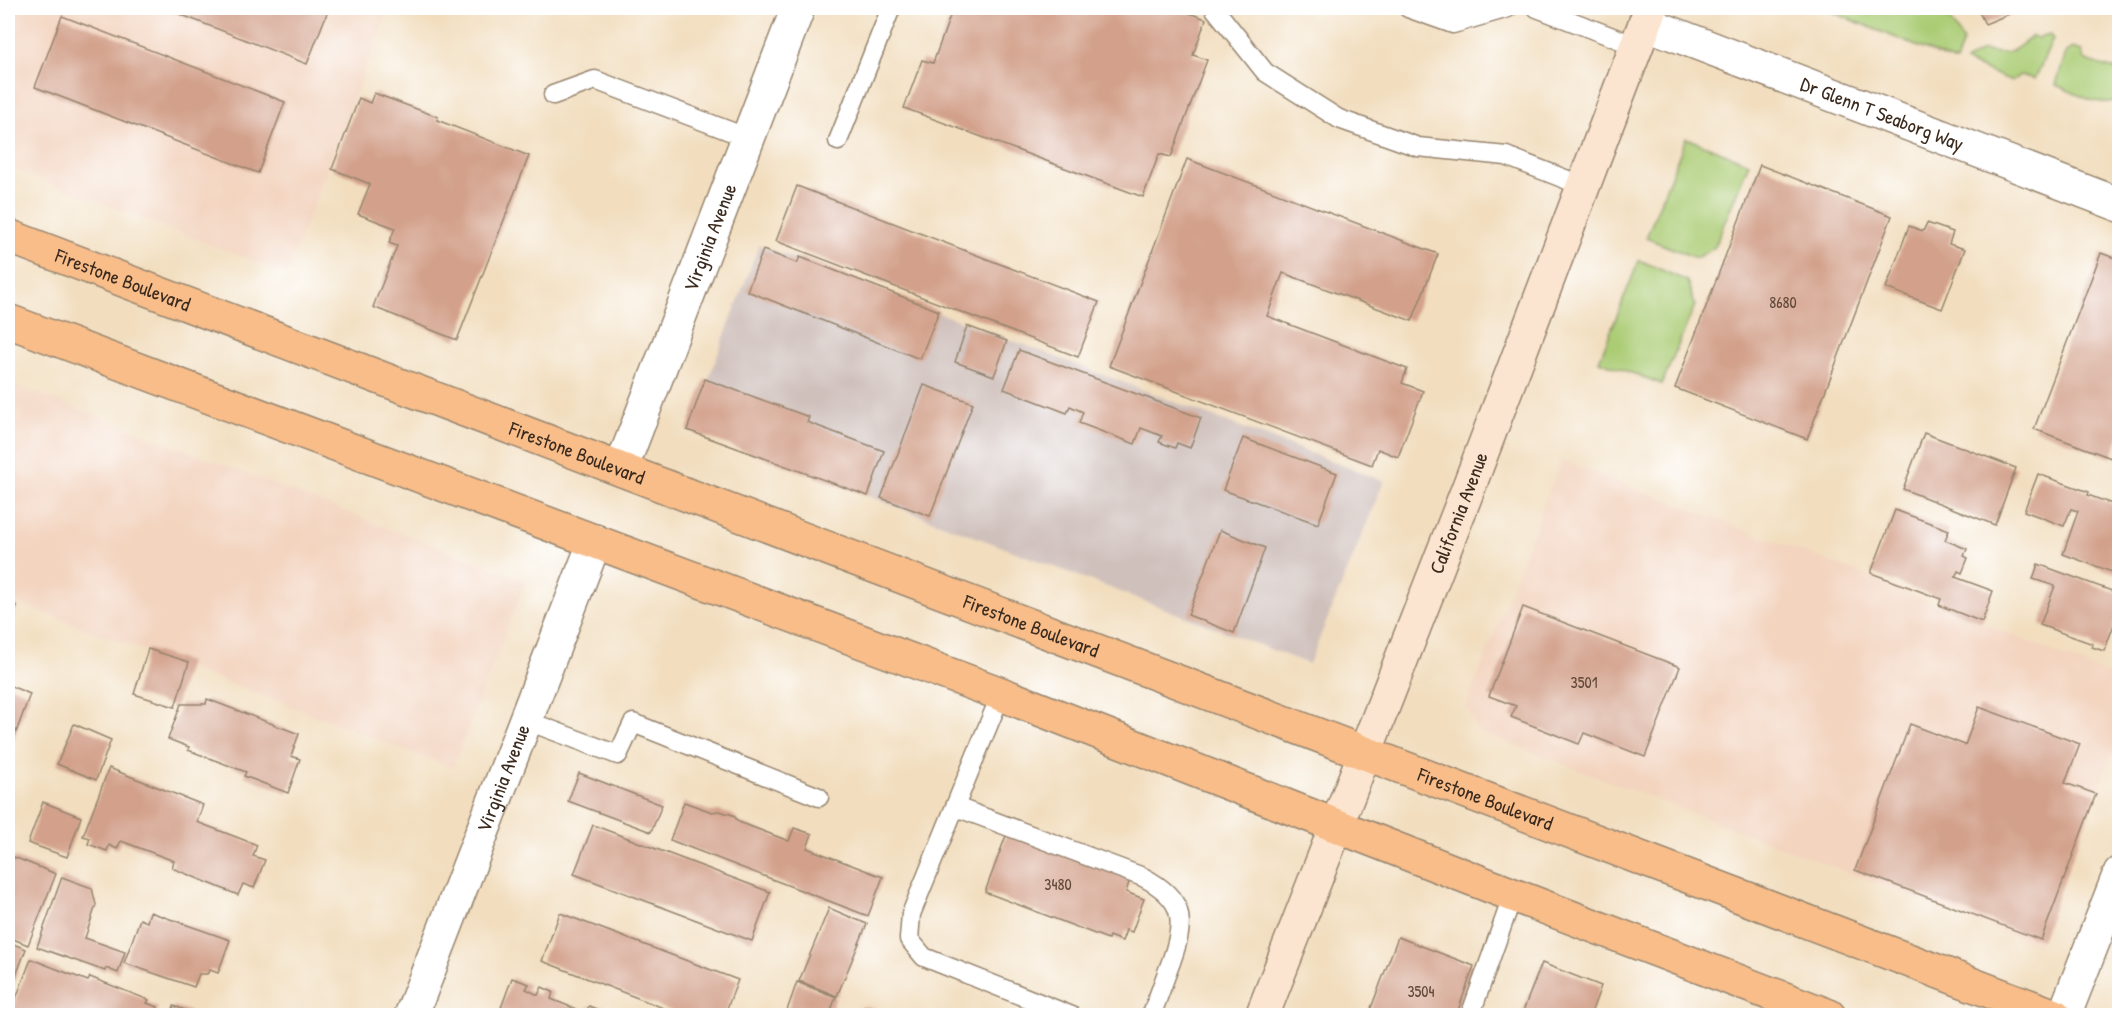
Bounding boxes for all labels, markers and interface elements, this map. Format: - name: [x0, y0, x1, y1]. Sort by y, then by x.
- street label: Dr Glenn T Seaborg Way: [1797, 70, 1968, 157]
- street label: Virginia Avenue: [676, 179, 742, 295]
- street label: Firestone Boulevard: [51, 241, 195, 317]
- house number: 8680: [1769, 291, 1797, 313]
- street label: Firestone Boulevard: [505, 414, 649, 490]
- street label: California Avenue: [1422, 448, 1494, 578]
- street label: Firestone Boulevard: [959, 587, 1103, 664]
- house number: 3501: [1571, 671, 1598, 693]
- street label: Virginia Avenue: [470, 720, 536, 836]
- street label: Firestone Boulevard: [1413, 760, 1557, 837]
- house number: 3480: [1044, 873, 1072, 895]
- house number: 3504: [1407, 980, 1435, 1002]

